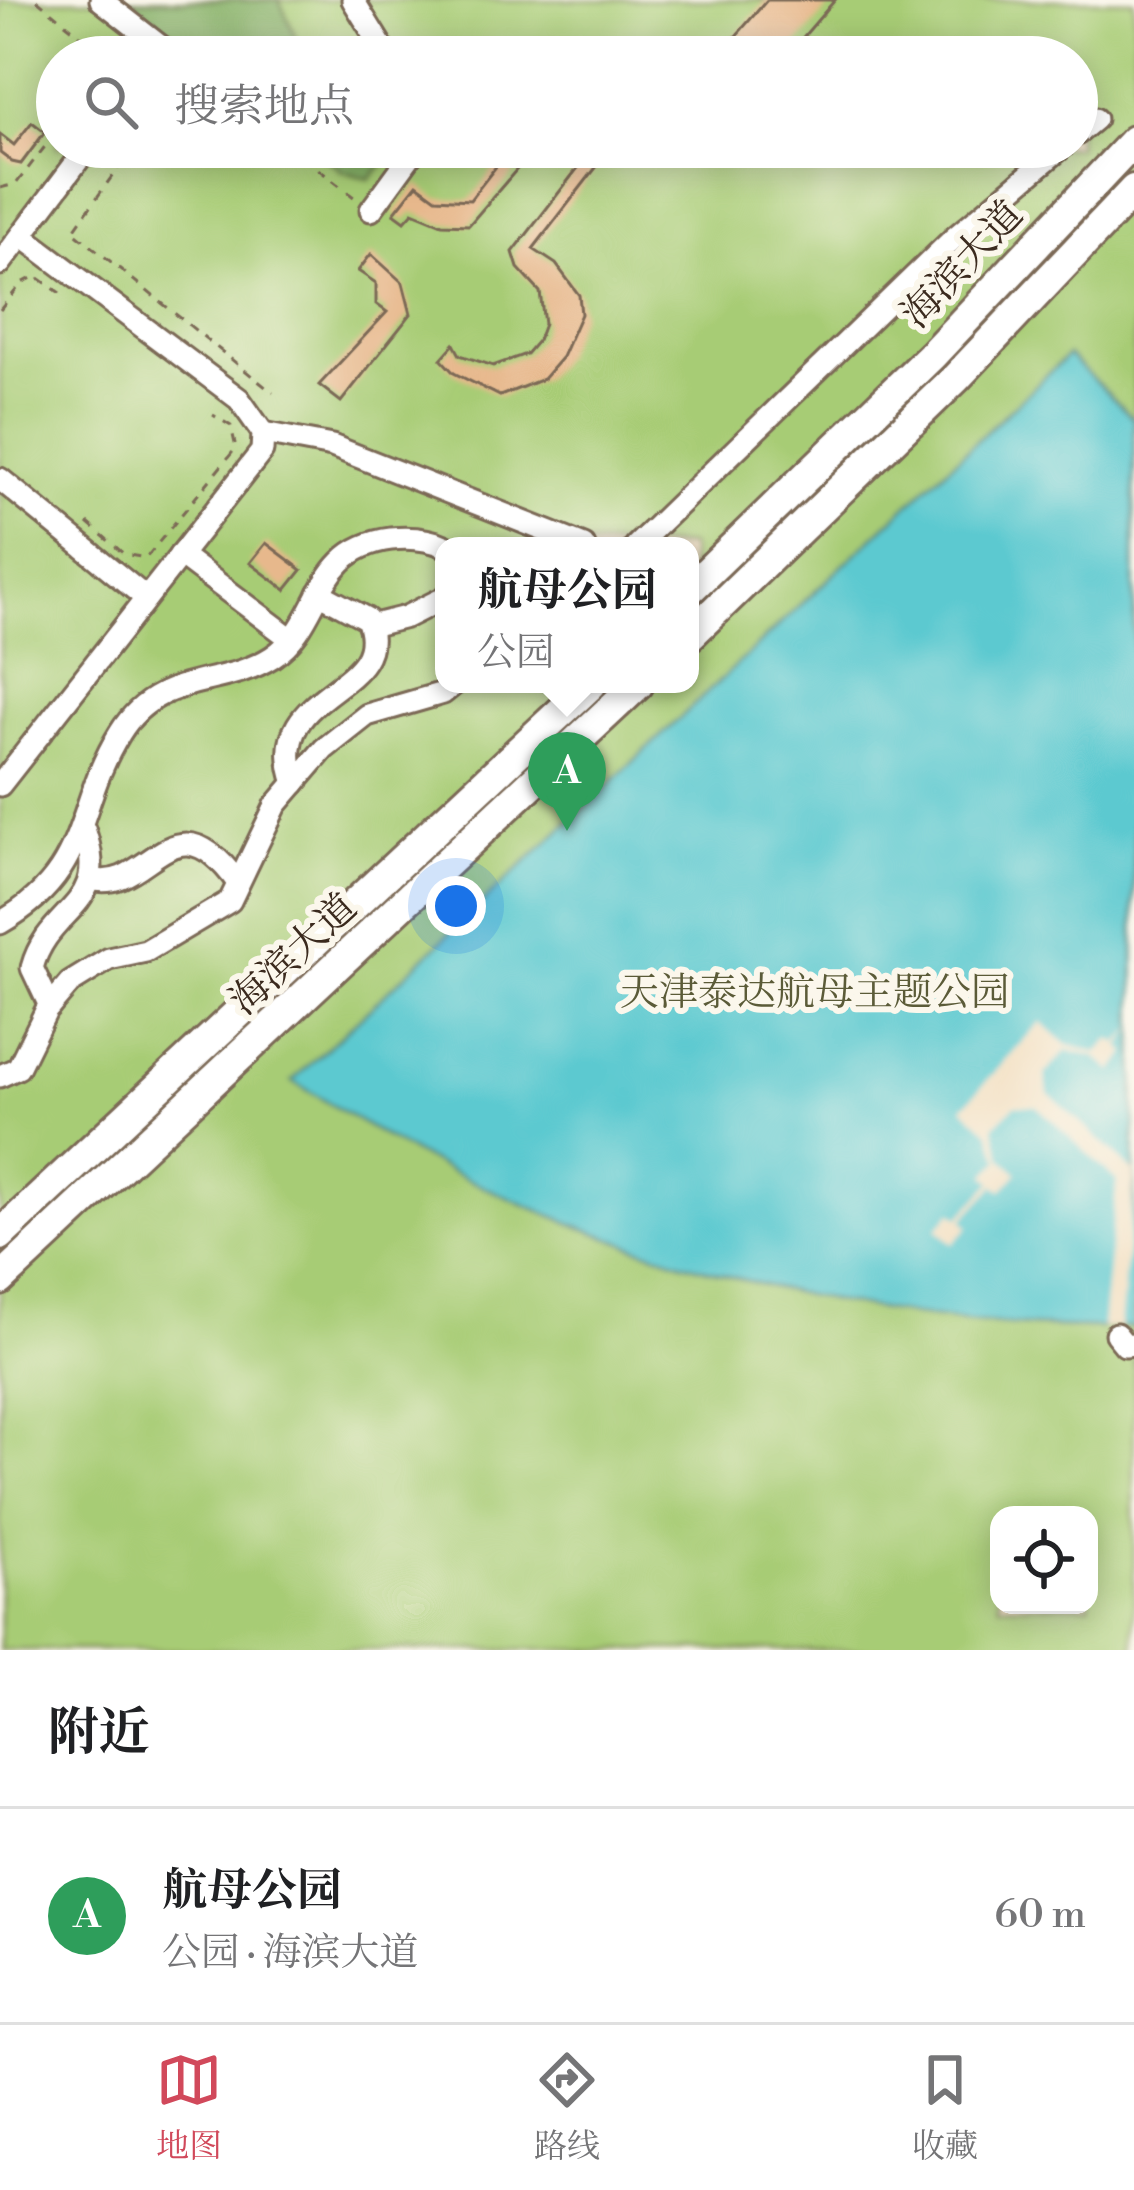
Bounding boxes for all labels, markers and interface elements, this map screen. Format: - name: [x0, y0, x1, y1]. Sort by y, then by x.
- search box: [36, 36, 1098, 168]
- icon: search: [78, 69, 144, 135]
- text: 搜索地点: [174, 79, 354, 136]
- street label: 海滨大道: [892, 191, 1034, 339]
- popup: [435, 537, 699, 693]
- text: 航母公园: [477, 563, 657, 620]
- text: 公园: [477, 629, 555, 678]
- pin: A: [528, 732, 606, 831]
- your location: [426, 876, 486, 936]
- street label: 海滨大道: [220, 884, 368, 1026]
- park label: 天津泰达航母主题公园: [620, 969, 1010, 1018]
- map controls: [990, 1506, 1098, 1614]
- button: locate: [990, 1506, 1098, 1614]
- text: 附近: [48, 1702, 150, 1766]
- text: 航母公园: [162, 1863, 342, 1920]
- text: A: [73, 1891, 101, 1940]
- text: 60 m: [994, 1891, 1086, 1940]
- text: 公园 · 海滨大道: [162, 1929, 419, 1978]
- tab: 地图: [156, 2047, 222, 2168]
- tab: 路线: [534, 2047, 600, 2168]
- tab: 收藏: [912, 2047, 978, 2168]

